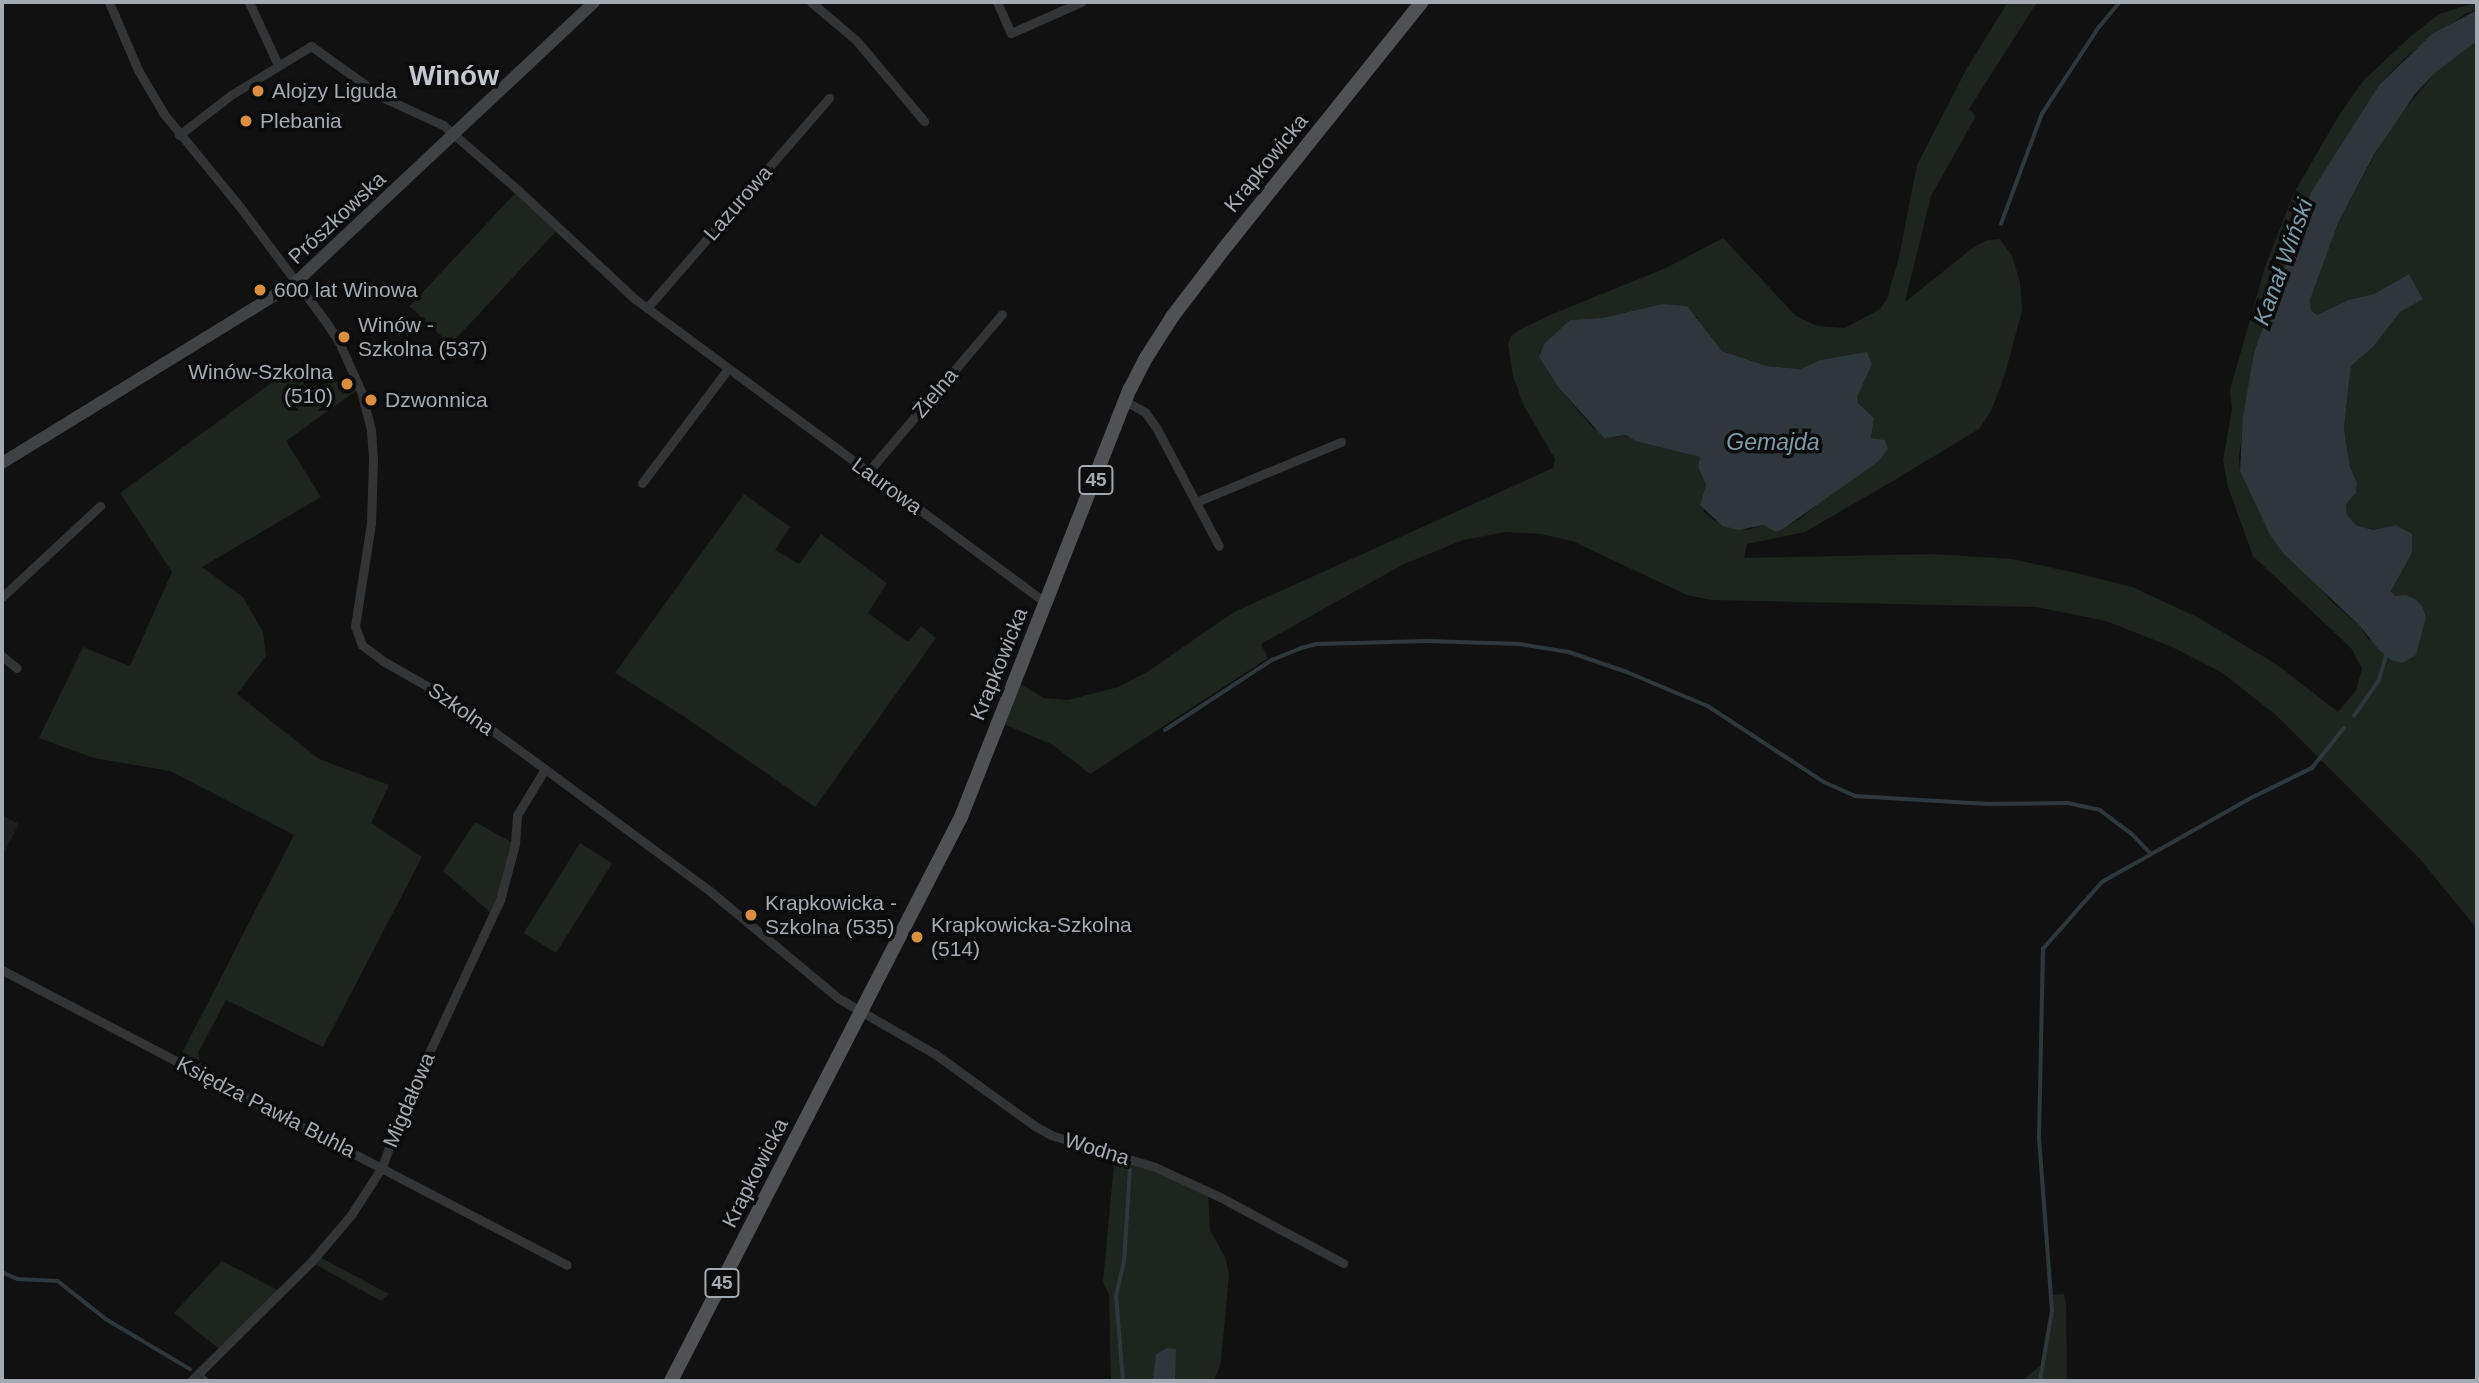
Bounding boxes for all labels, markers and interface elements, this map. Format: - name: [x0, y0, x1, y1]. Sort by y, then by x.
- district label: Winów: [409, 59, 499, 93]
- place label: Alojzy Liguda: [272, 78, 397, 104]
- marker: Alojzy Liguda: [250, 83, 266, 99]
- place label: Plebania: [260, 108, 342, 134]
- street label: Krapkowicka: [1219, 109, 1313, 217]
- marker: Plebania: [238, 113, 254, 129]
- street label: Lazurowa: [699, 160, 777, 246]
- street label: Prószkowska: [283, 167, 391, 269]
- water label: Kanał Wiński: [2247, 195, 2319, 329]
- place label: 600 lat Winowa: [274, 277, 418, 303]
- marker: 600 lat Winowa: [252, 282, 268, 298]
- place label: Winów - Szkolna (537): [358, 312, 488, 362]
- marker: Winów - Szkolna (537): [336, 329, 352, 345]
- place label: Winów-Szkolna (510): [188, 359, 333, 409]
- street label: Zielna: [907, 363, 963, 423]
- marker: Winów-Szkolna (510): [339, 376, 355, 392]
- place label: Dzwonnica: [385, 387, 488, 413]
- marker: Dzwonnica: [363, 392, 379, 408]
- water label: Gemajda: [1726, 428, 1820, 456]
- street label: Laurowa: [847, 452, 927, 520]
- road number: 45: [1077, 464, 1115, 495]
- street label: Krapkowicka: [965, 604, 1033, 724]
- street label: Szkolna: [423, 677, 499, 741]
- place label: Krapkowicka - Szkolna (535): [765, 890, 897, 940]
- marker: Krapkowicka - Szkolna (535): [743, 907, 759, 923]
- place label: Krapkowicka-Szkolna (514): [931, 912, 1132, 962]
- marker: Krapkowicka-Szkolna (514): [909, 929, 925, 945]
- street label: Migdałowa: [378, 1049, 440, 1151]
- street label: Księdza Pawła Buhla: [172, 1051, 360, 1163]
- street label: Krapkowicka: [717, 1114, 793, 1232]
- street label: Wodna: [1062, 1127, 1132, 1171]
- road number: 45: [703, 1268, 741, 1298]

